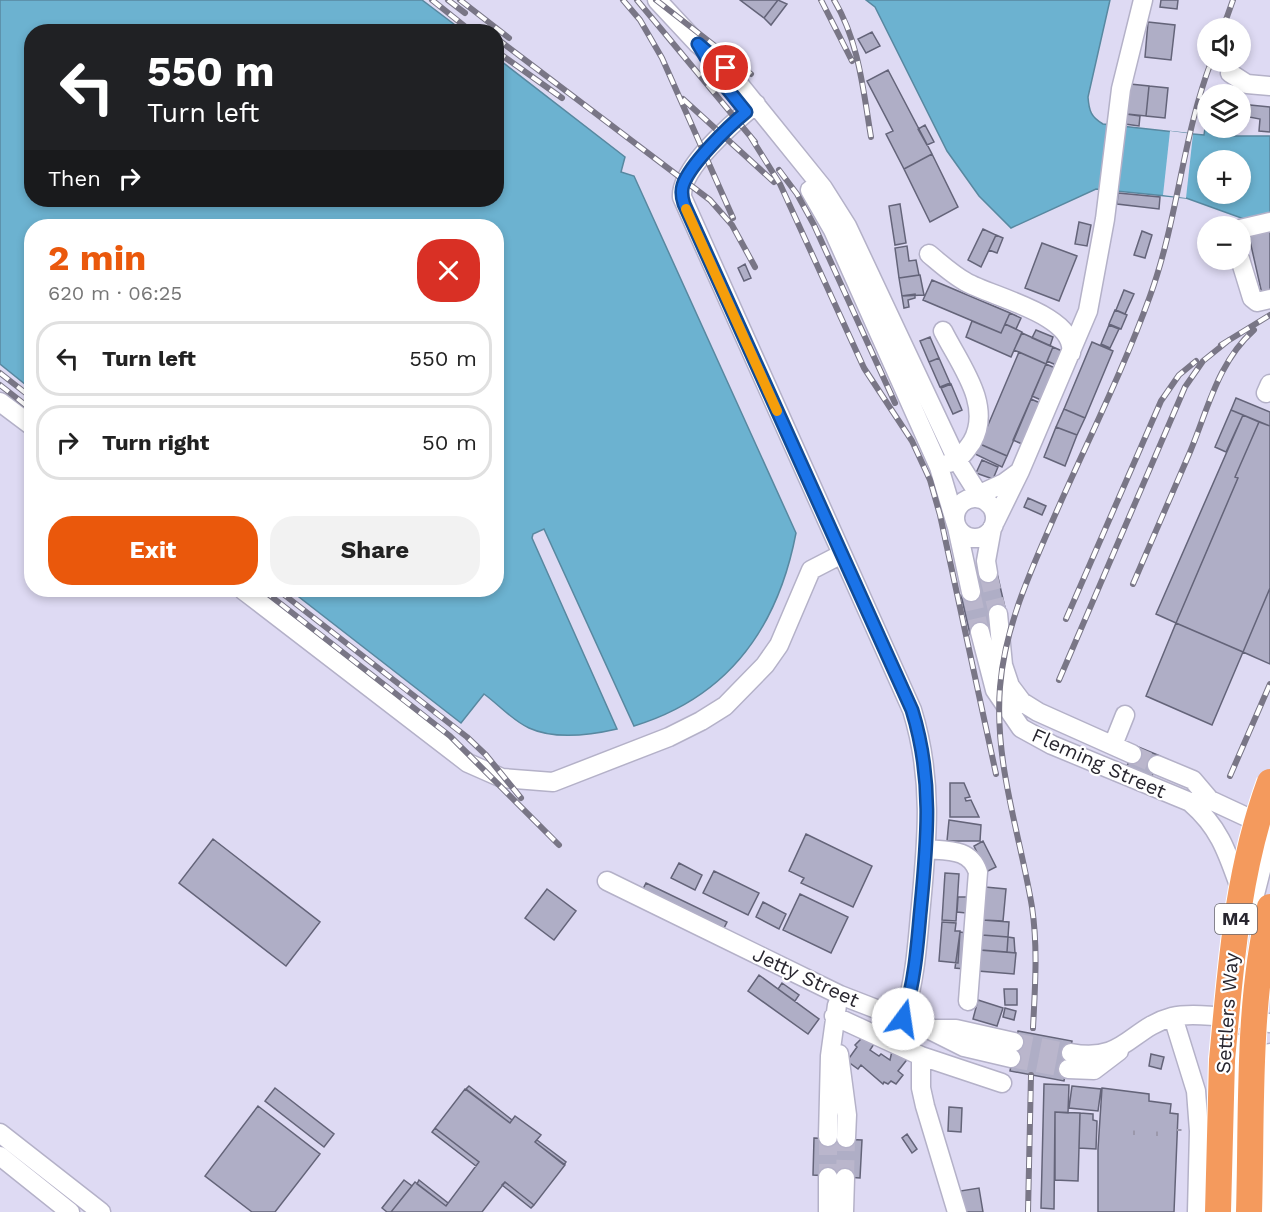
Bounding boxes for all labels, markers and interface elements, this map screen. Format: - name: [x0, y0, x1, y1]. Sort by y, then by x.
- map controls: [1197, 18, 1251, 270]
- button: sound: [1197, 18, 1251, 72]
- pin: [700, 42, 751, 93]
- text: 550 m: [147, 47, 275, 96]
- icon: left: [48, 48, 126, 126]
- icon: arrive: [709, 51, 742, 84]
- button: layers: [1197, 84, 1251, 138]
- text: Turn left: [147, 97, 259, 129]
- button: +: [1197, 150, 1251, 204]
- icon: right: [113, 162, 146, 195]
- text: Then: [48, 166, 101, 191]
- button: −: [1197, 216, 1251, 270]
- text: 2 min: [48, 237, 146, 279]
- button: close: [417, 239, 480, 302]
- text: 620 m · 06:25: [48, 281, 182, 305]
- icon: left: [51, 342, 84, 375]
- text: Turn left: [102, 346, 196, 371]
- text: 550 m: [409, 346, 477, 371]
- icon: right: [51, 426, 84, 459]
- text: Turn right: [102, 430, 209, 455]
- text: 50 m: [422, 430, 477, 455]
- button: Exit: [48, 516, 258, 585]
- button: Share: [270, 516, 480, 585]
- street label: Fleming Street: [1028, 723, 1170, 804]
- road number: M4: [1215, 904, 1257, 934]
- street label: Jetty Street: [749, 942, 864, 1012]
- street label: Settlers Way: [1211, 951, 1243, 1074]
- position arrow: [871, 987, 935, 1051]

